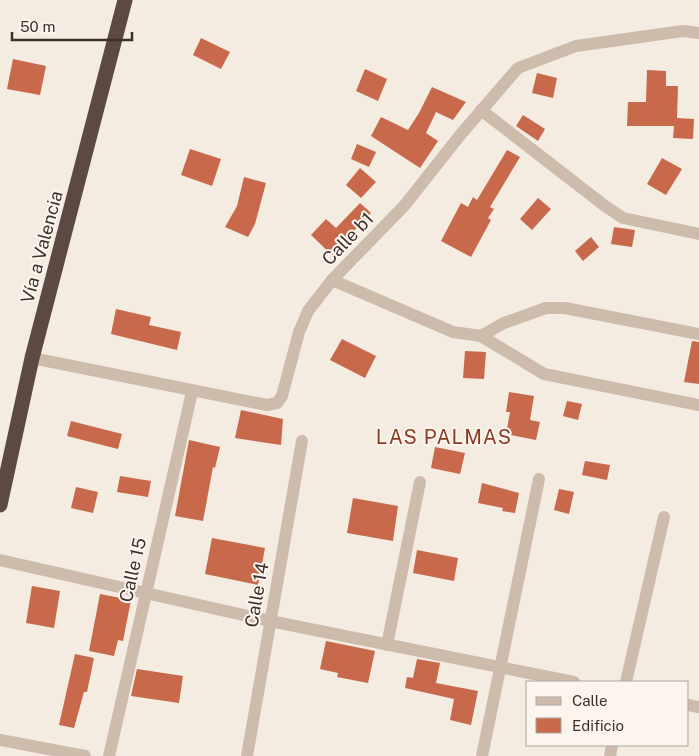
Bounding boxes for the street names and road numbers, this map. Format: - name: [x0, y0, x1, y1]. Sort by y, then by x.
- street label: Vía a Valencia: [16, 188, 67, 305]
- street label: Calle b1: [318, 208, 378, 269]
- street label: Calle 15: [115, 536, 150, 604]
- street label: Calle 14: [240, 561, 273, 629]

